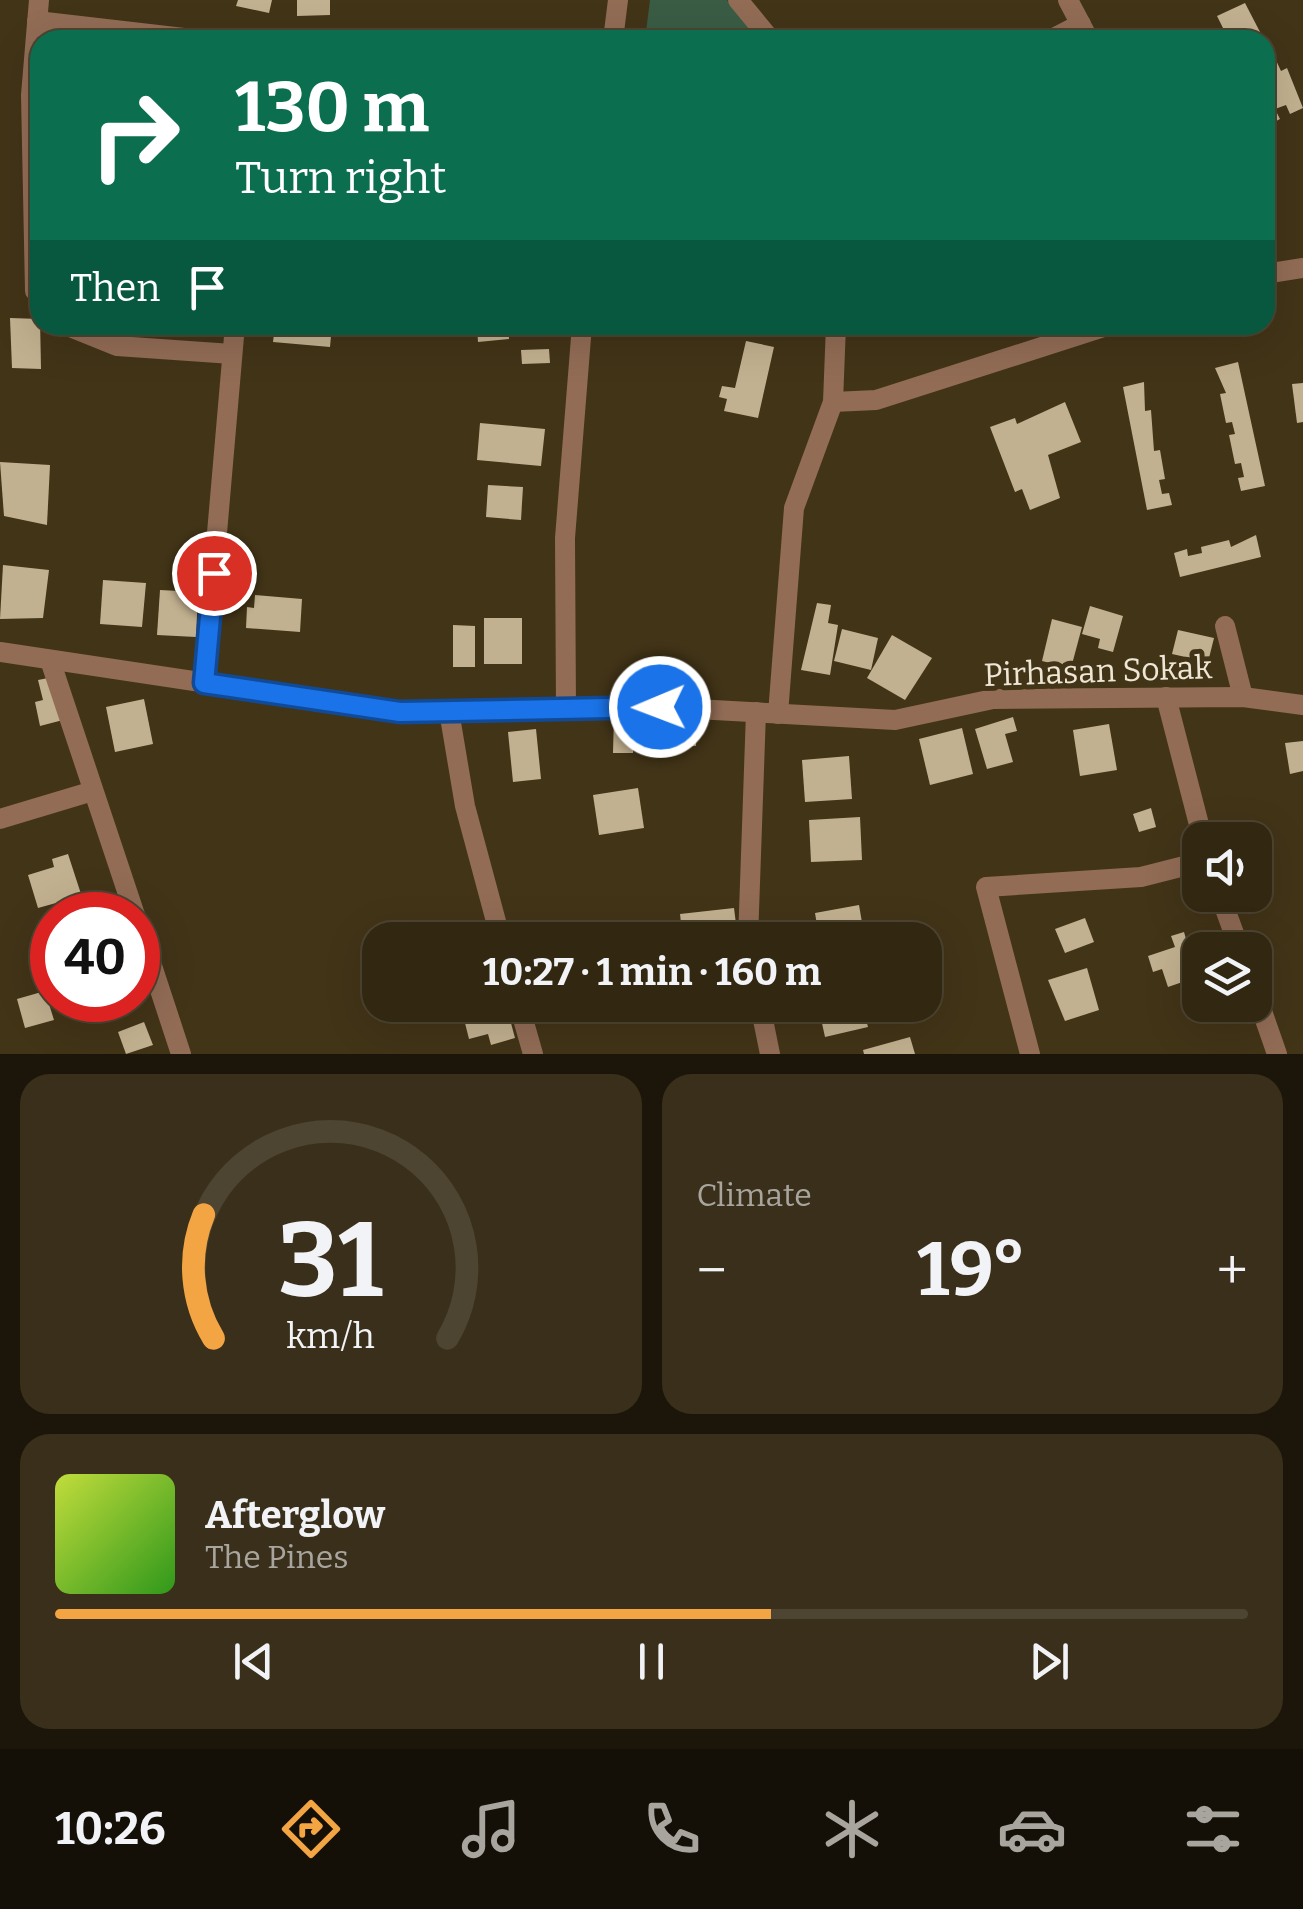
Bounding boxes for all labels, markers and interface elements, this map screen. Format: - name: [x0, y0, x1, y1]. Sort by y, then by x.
- text: 130 m: [235, 66, 429, 150]
- icon: right: [70, 70, 200, 200]
- text: Turn right: [235, 151, 447, 205]
- icon: arrive: [180, 260, 235, 315]
- text: Then: [70, 265, 160, 311]
- pin: [172, 531, 257, 616]
- icon: arrive: [187, 546, 242, 601]
- street label: Pirhasan Sokak: [983, 648, 1213, 694]
- position arrow: [608, 655, 712, 759]
- map controls: [1182, 822, 1272, 1022]
- button: sound: [1182, 822, 1272, 912]
- speed limit sign: 40: [30, 892, 160, 1022]
- button: layers: [1182, 932, 1272, 1022]
- text: 10:27 · 1 min · 160 m: [483, 949, 821, 995]
- text: Climate: [697, 1176, 812, 1214]
- text: 31: [278, 1199, 383, 1324]
- text: 19°: [917, 1225, 1026, 1315]
- text: −: [697, 1238, 727, 1304]
- text: +: [1217, 1238, 1248, 1304]
- text: km/h: [287, 1315, 375, 1357]
- text: Afterglow: [205, 1492, 385, 1538]
- text: The Pines: [205, 1538, 349, 1576]
- icon: previous: [226, 1634, 281, 1689]
- icon: pause: [624, 1634, 679, 1689]
- icon: next: [1022, 1634, 1077, 1689]
- icon: directions: [276, 1794, 346, 1864]
- icon: music: [456, 1794, 526, 1864]
- icon: phone: [637, 1794, 707, 1864]
- icon: climate: [817, 1794, 887, 1864]
- icon: car: [997, 1794, 1067, 1864]
- icon: filters: [1178, 1794, 1248, 1864]
- text: 10:26: [55, 1802, 166, 1856]

